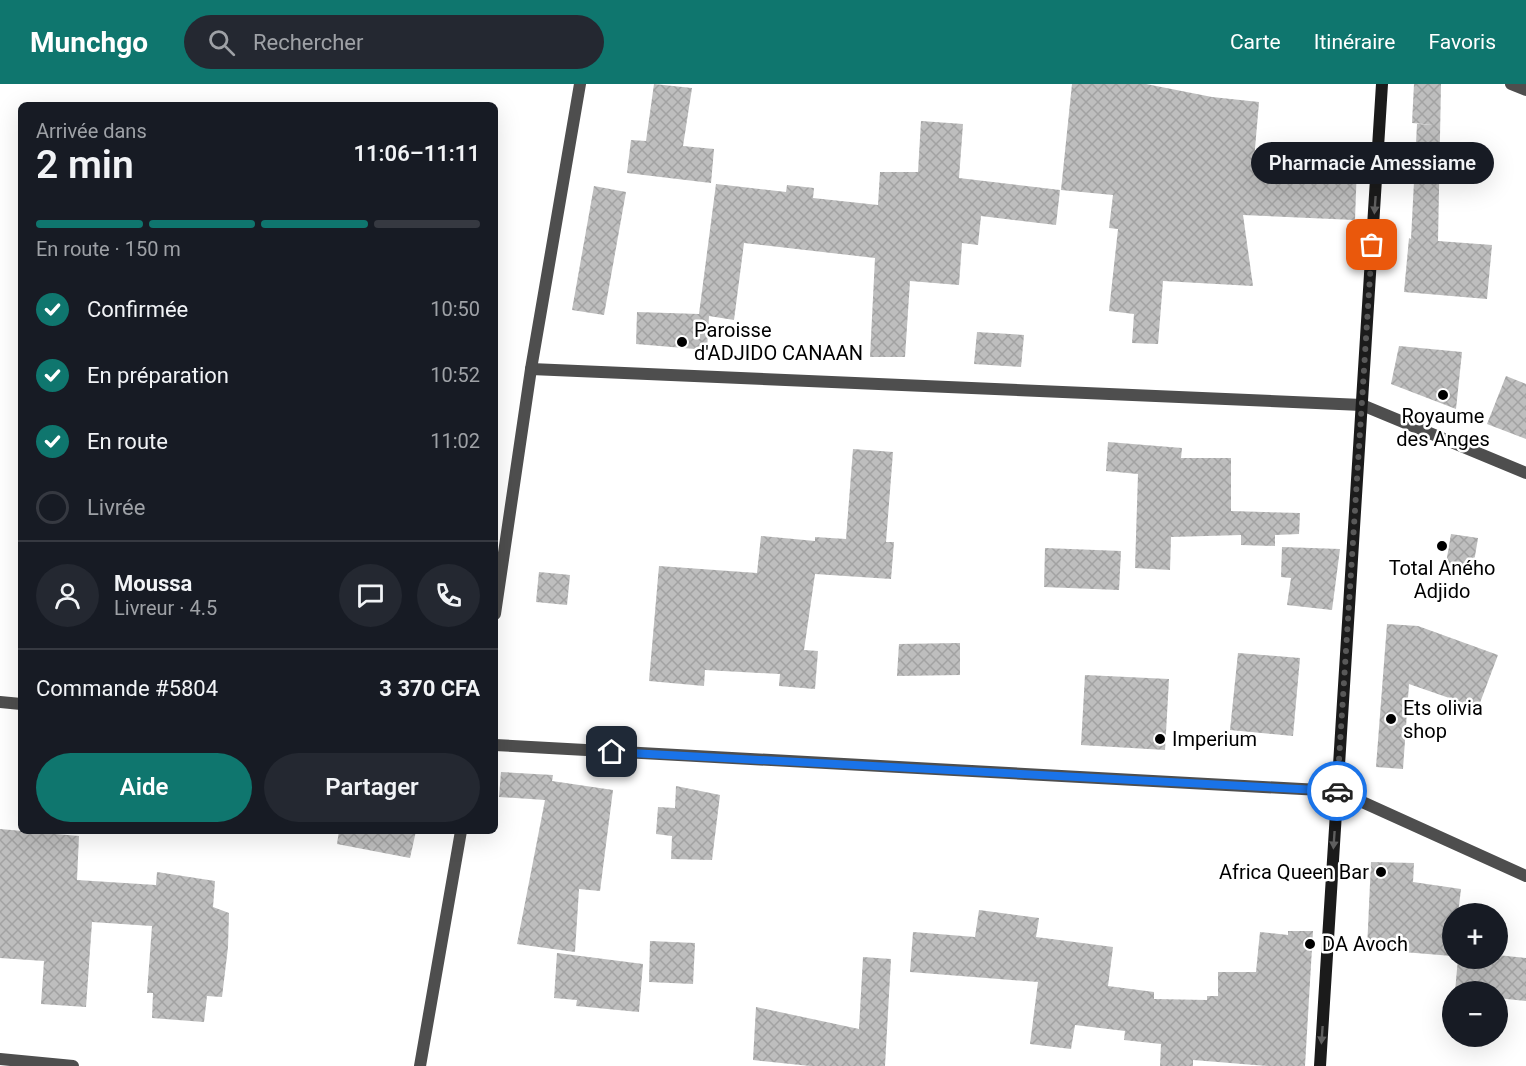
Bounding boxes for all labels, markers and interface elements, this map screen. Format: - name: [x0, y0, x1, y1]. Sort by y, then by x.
- search box: [184, 15, 604, 69]
- text: Munchgo: [30, 26, 148, 59]
- icon: search: [205, 26, 238, 59]
- text: Rechercher: [253, 30, 364, 55]
- text: Carte: [1230, 30, 1281, 54]
- text: Itinéraire: [1314, 30, 1395, 54]
- text: Favoris: [1428, 30, 1496, 54]
- text: Arrivée dans: [36, 119, 147, 143]
- text: 11:06–11:11: [353, 141, 480, 166]
- text: 2 min: [36, 142, 134, 188]
- callout: Pharmacie Amessiame: [1250, 143, 1494, 185]
- text: Pharmacie Amessiame: [1269, 151, 1476, 175]
- one-way arrow: [1370, 196, 1379, 215]
- pin: [1346, 219, 1397, 270]
- icon: bag: [1355, 228, 1388, 261]
- text: En route · 150 m: [36, 237, 181, 261]
- icon: check: [36, 293, 69, 326]
- text: Confirmée: [87, 297, 188, 322]
- text: 10:50: [430, 297, 480, 321]
- place label: Paroisse d'ADJIDO CANAAN: [694, 318, 863, 365]
- marker: Paroisse d'ADJIDO CANAAN: [675, 335, 689, 349]
- icon: check: [36, 359, 69, 392]
- text: En préparation: [87, 363, 229, 388]
- text: 10:52: [430, 363, 480, 387]
- marker: Royaume des Anges: [1436, 388, 1450, 402]
- place label: Royaume des Anges: [1396, 404, 1490, 451]
- icon: check: [36, 425, 69, 458]
- text: En route: [87, 429, 168, 454]
- text: 11:02: [430, 429, 480, 453]
- text: Livrée: [87, 495, 145, 520]
- marker: Total Aného Adjido: [1435, 539, 1449, 553]
- place label: Total Aného Adjido: [1389, 556, 1495, 603]
- button: person: [36, 564, 99, 627]
- button: chat: [339, 564, 402, 627]
- button: phone: [417, 564, 480, 627]
- text: Moussa: [114, 571, 192, 596]
- text: Livreur · 4.5: [114, 596, 217, 620]
- text: Commande #5804: [36, 676, 218, 701]
- text: 3 370 CFA: [379, 676, 480, 701]
- place label: Ets olivia shop: [1403, 696, 1483, 743]
- marker: Ets olivia shop: [1384, 712, 1398, 726]
- pin: [586, 726, 637, 777]
- place label: Imperium: [1172, 727, 1257, 751]
- marker: Imperium: [1153, 732, 1167, 746]
- icon: home: [595, 735, 628, 768]
- button: Aide: [36, 753, 252, 822]
- button: Partager: [264, 753, 480, 822]
- courier: [1307, 761, 1367, 821]
- icon: car: [1321, 775, 1354, 808]
- one-way arrow: [1330, 831, 1339, 850]
- place label: Africa Queen Bar: [1219, 860, 1369, 884]
- marker: Africa Queen Bar: [1374, 865, 1388, 879]
- map controls: [1442, 903, 1508, 1047]
- button: +: [1442, 903, 1508, 969]
- place label: DA Avoch: [1322, 932, 1408, 956]
- marker: DA Avoch: [1303, 937, 1317, 951]
- button: −: [1442, 981, 1508, 1047]
- one-way arrow: [1317, 1025, 1327, 1044]

